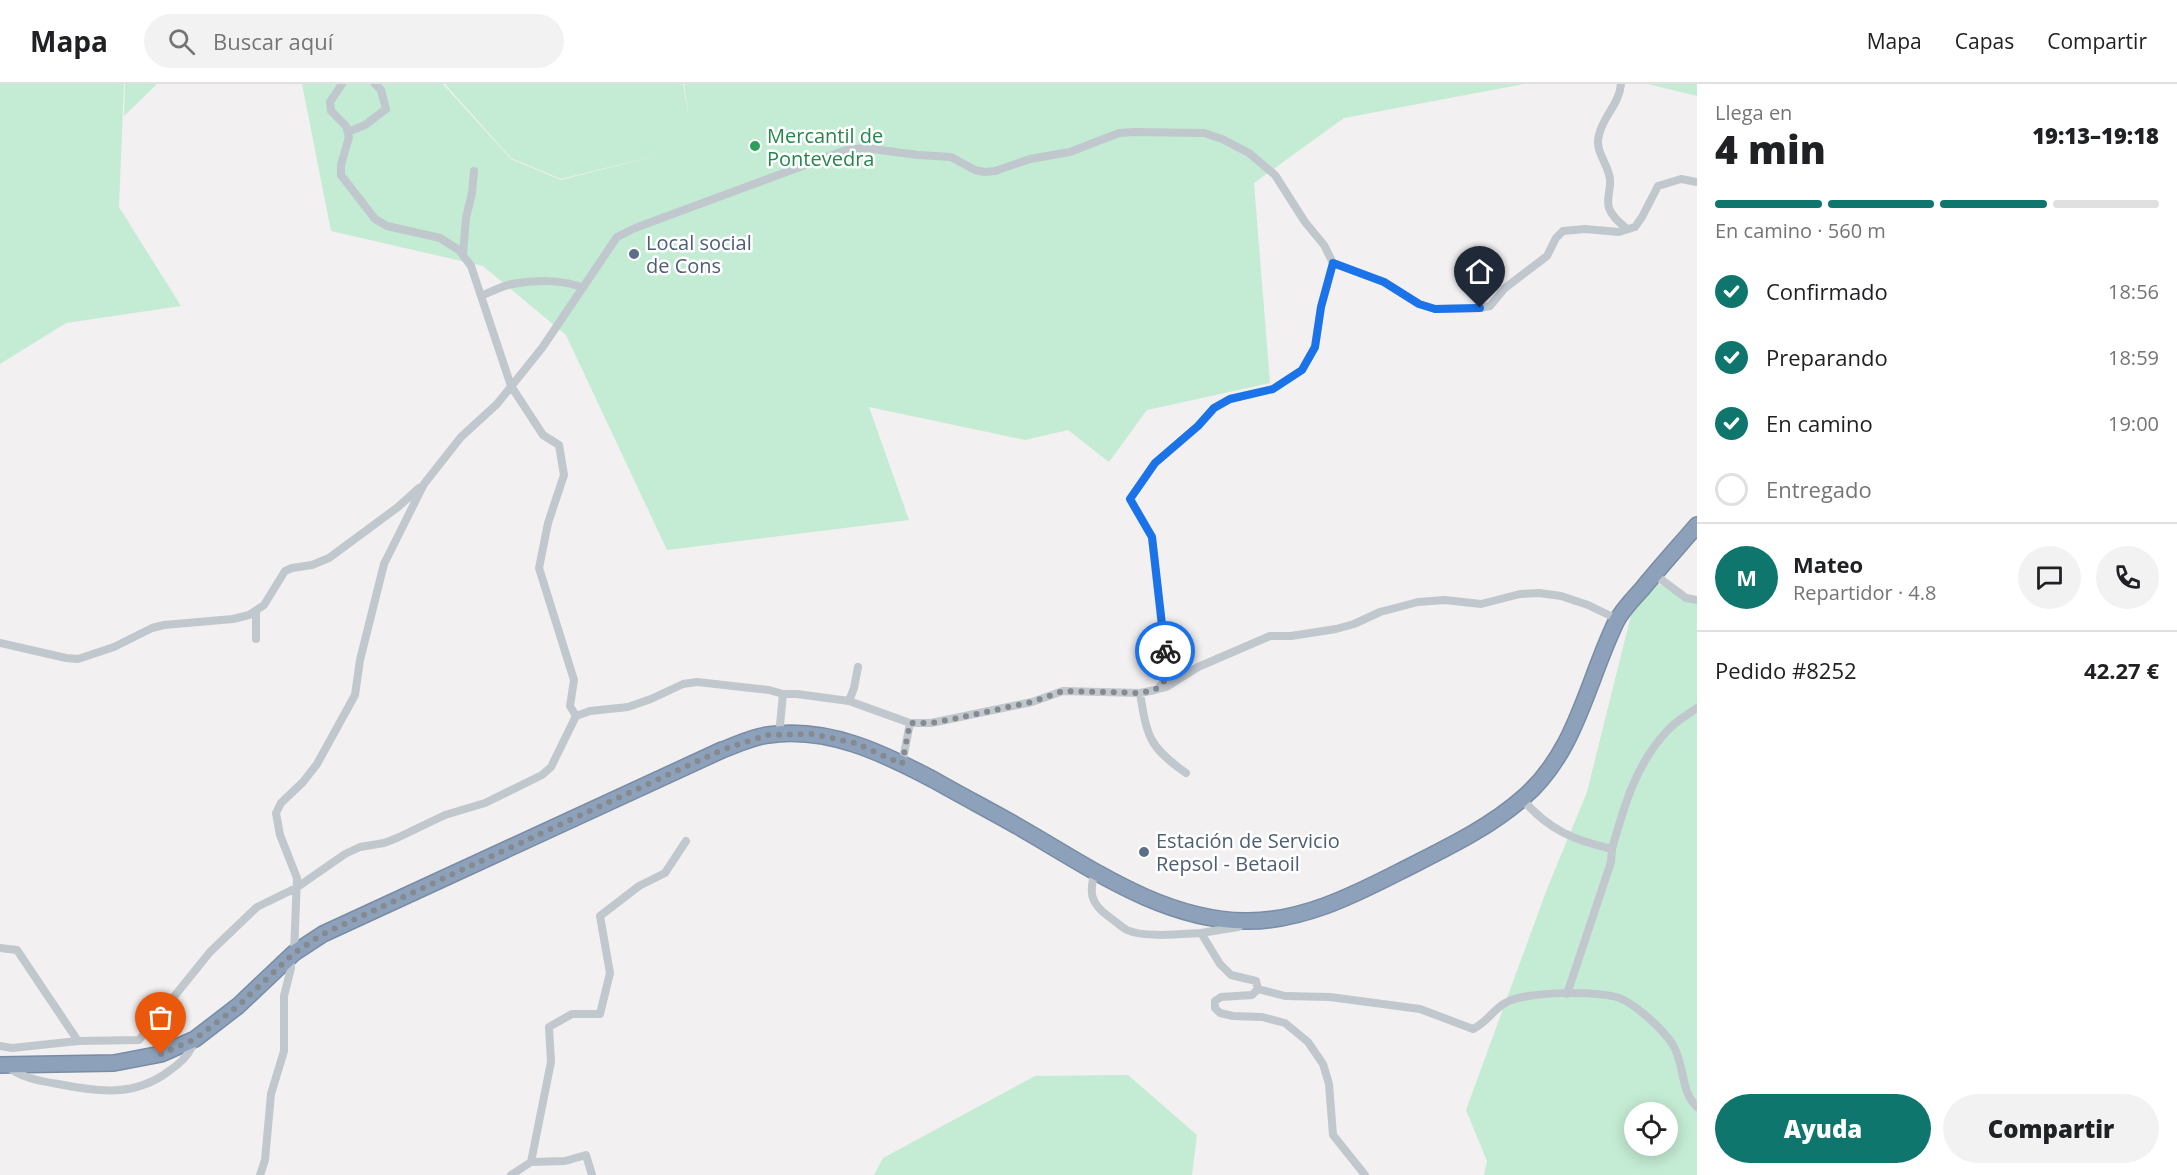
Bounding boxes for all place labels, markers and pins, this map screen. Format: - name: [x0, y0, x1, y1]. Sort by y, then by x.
- place label: Mercantil de Pontevedra: [767, 122, 883, 172]
- marker: Mercantil de Pontevedra: [748, 139, 762, 153]
- place label: Local social de Cons: [646, 229, 752, 279]
- pin: [1454, 246, 1505, 308]
- marker: Local social de Cons: [627, 247, 641, 261]
- place label: Estación de Servicio Repsol - Betaoil: [1156, 827, 1340, 877]
- marker: Estación de Servicio Repsol - Betaoil: [1137, 845, 1151, 859]
- pin: [135, 992, 186, 1054]

